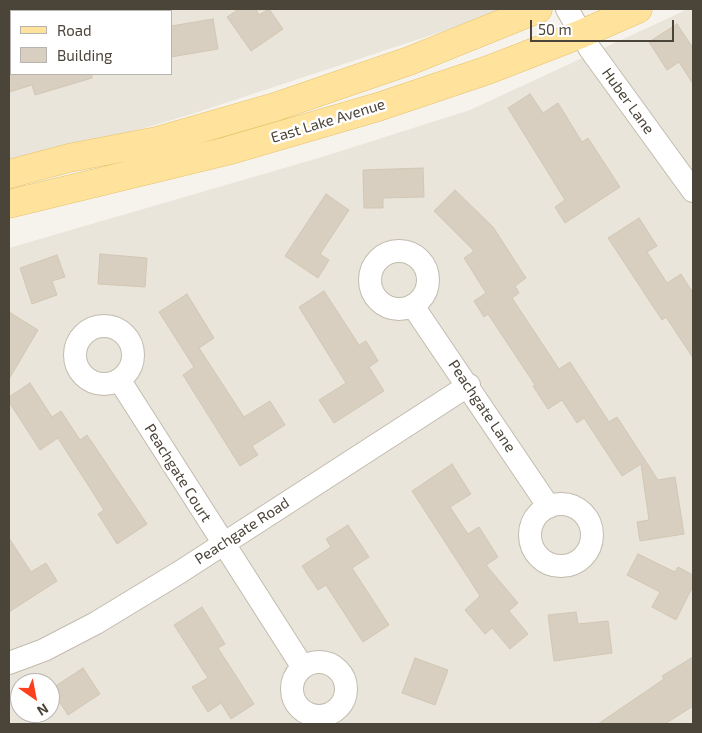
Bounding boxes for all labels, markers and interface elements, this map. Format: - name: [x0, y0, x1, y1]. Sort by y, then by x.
- legend: [10, 10, 172, 75]
- scale bar: [532, 10, 676, 42]
- text: 50 m: [538, 20, 572, 38]
- text: Road: [57, 21, 92, 39]
- text: Building: [57, 46, 112, 64]
- street label: Huber Lane: [598, 64, 658, 138]
- street label: East Lake Avenue: [269, 95, 387, 147]
- street label: Peachgate Lane: [444, 356, 520, 456]
- street label: Peachgate Court: [141, 421, 215, 525]
- street label: Peachgate Road: [191, 494, 293, 568]
- north arrow: [10, 673, 60, 723]
- text: N: [34, 700, 52, 720]

